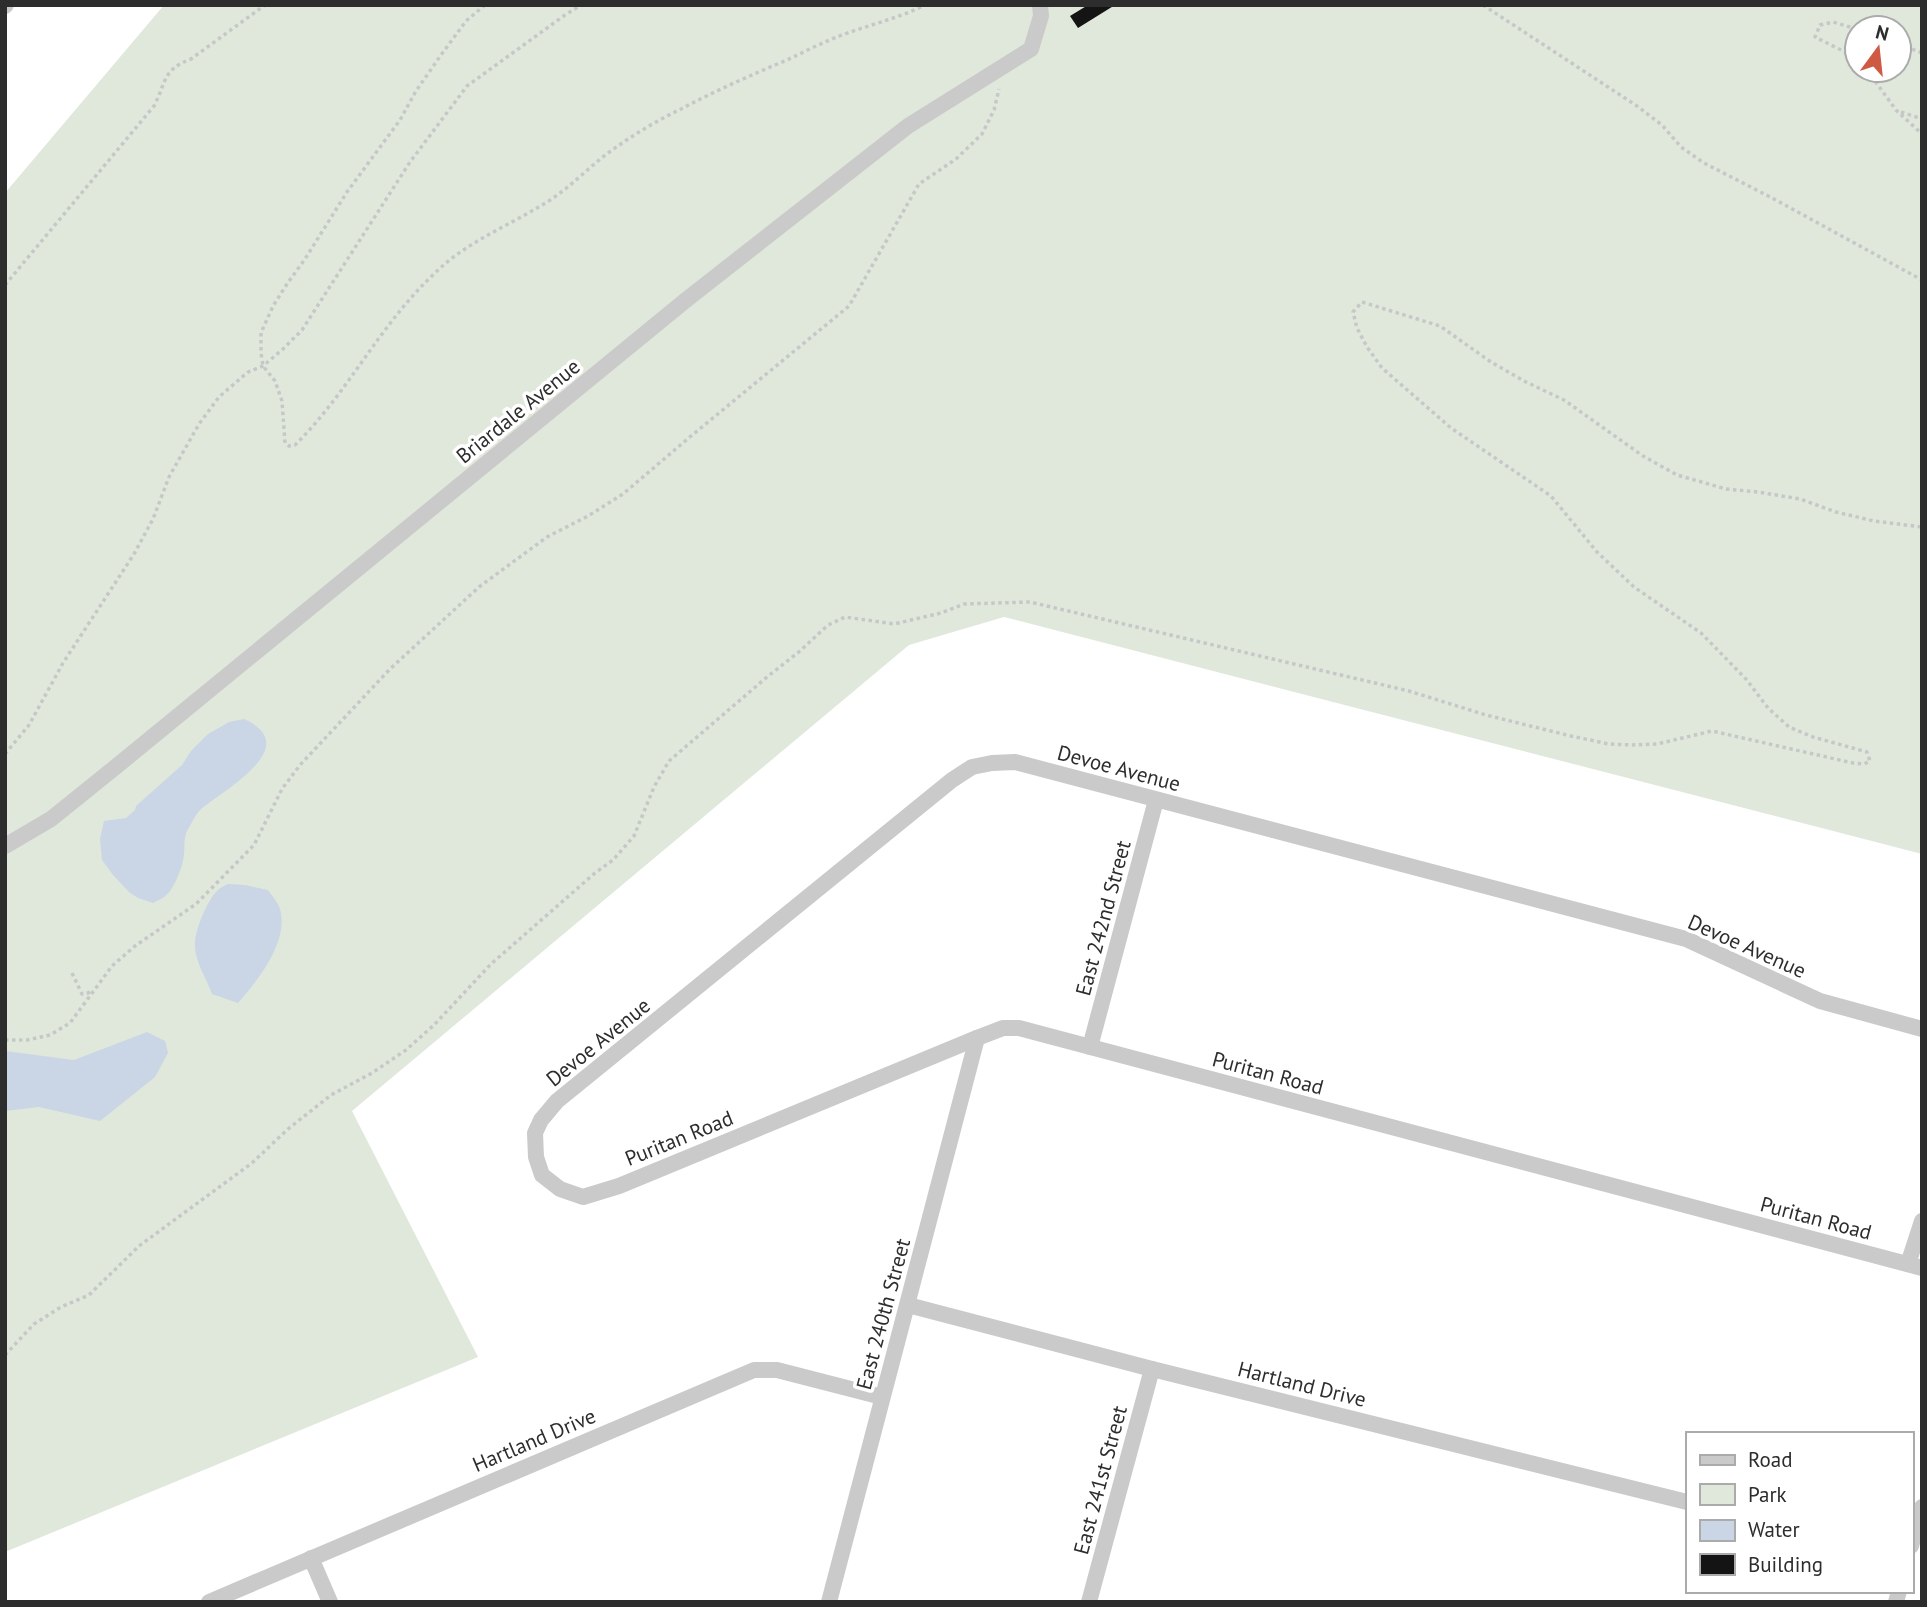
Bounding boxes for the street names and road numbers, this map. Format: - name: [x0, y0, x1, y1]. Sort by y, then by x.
- street label: Briardale Avenue: [451, 353, 585, 469]
- street label: Devoe Avenue: [1055, 739, 1183, 797]
- street label: East 242nd Street: [1069, 837, 1137, 999]
- street label: Devoe Avenue: [1684, 908, 1810, 984]
- street label: Devoe Avenue: [540, 992, 656, 1092]
- street label: Puritan Road: [1209, 1045, 1327, 1101]
- street label: Puritan Road: [621, 1104, 737, 1172]
- street label: Puritan Road: [1757, 1190, 1875, 1246]
- street label: East 240th Street: [850, 1235, 916, 1393]
- street label: Hartland Drive: [1235, 1355, 1369, 1413]
- street label: Hartland Drive: [468, 1402, 600, 1478]
- street label: East 241st Street: [1067, 1403, 1133, 1557]

